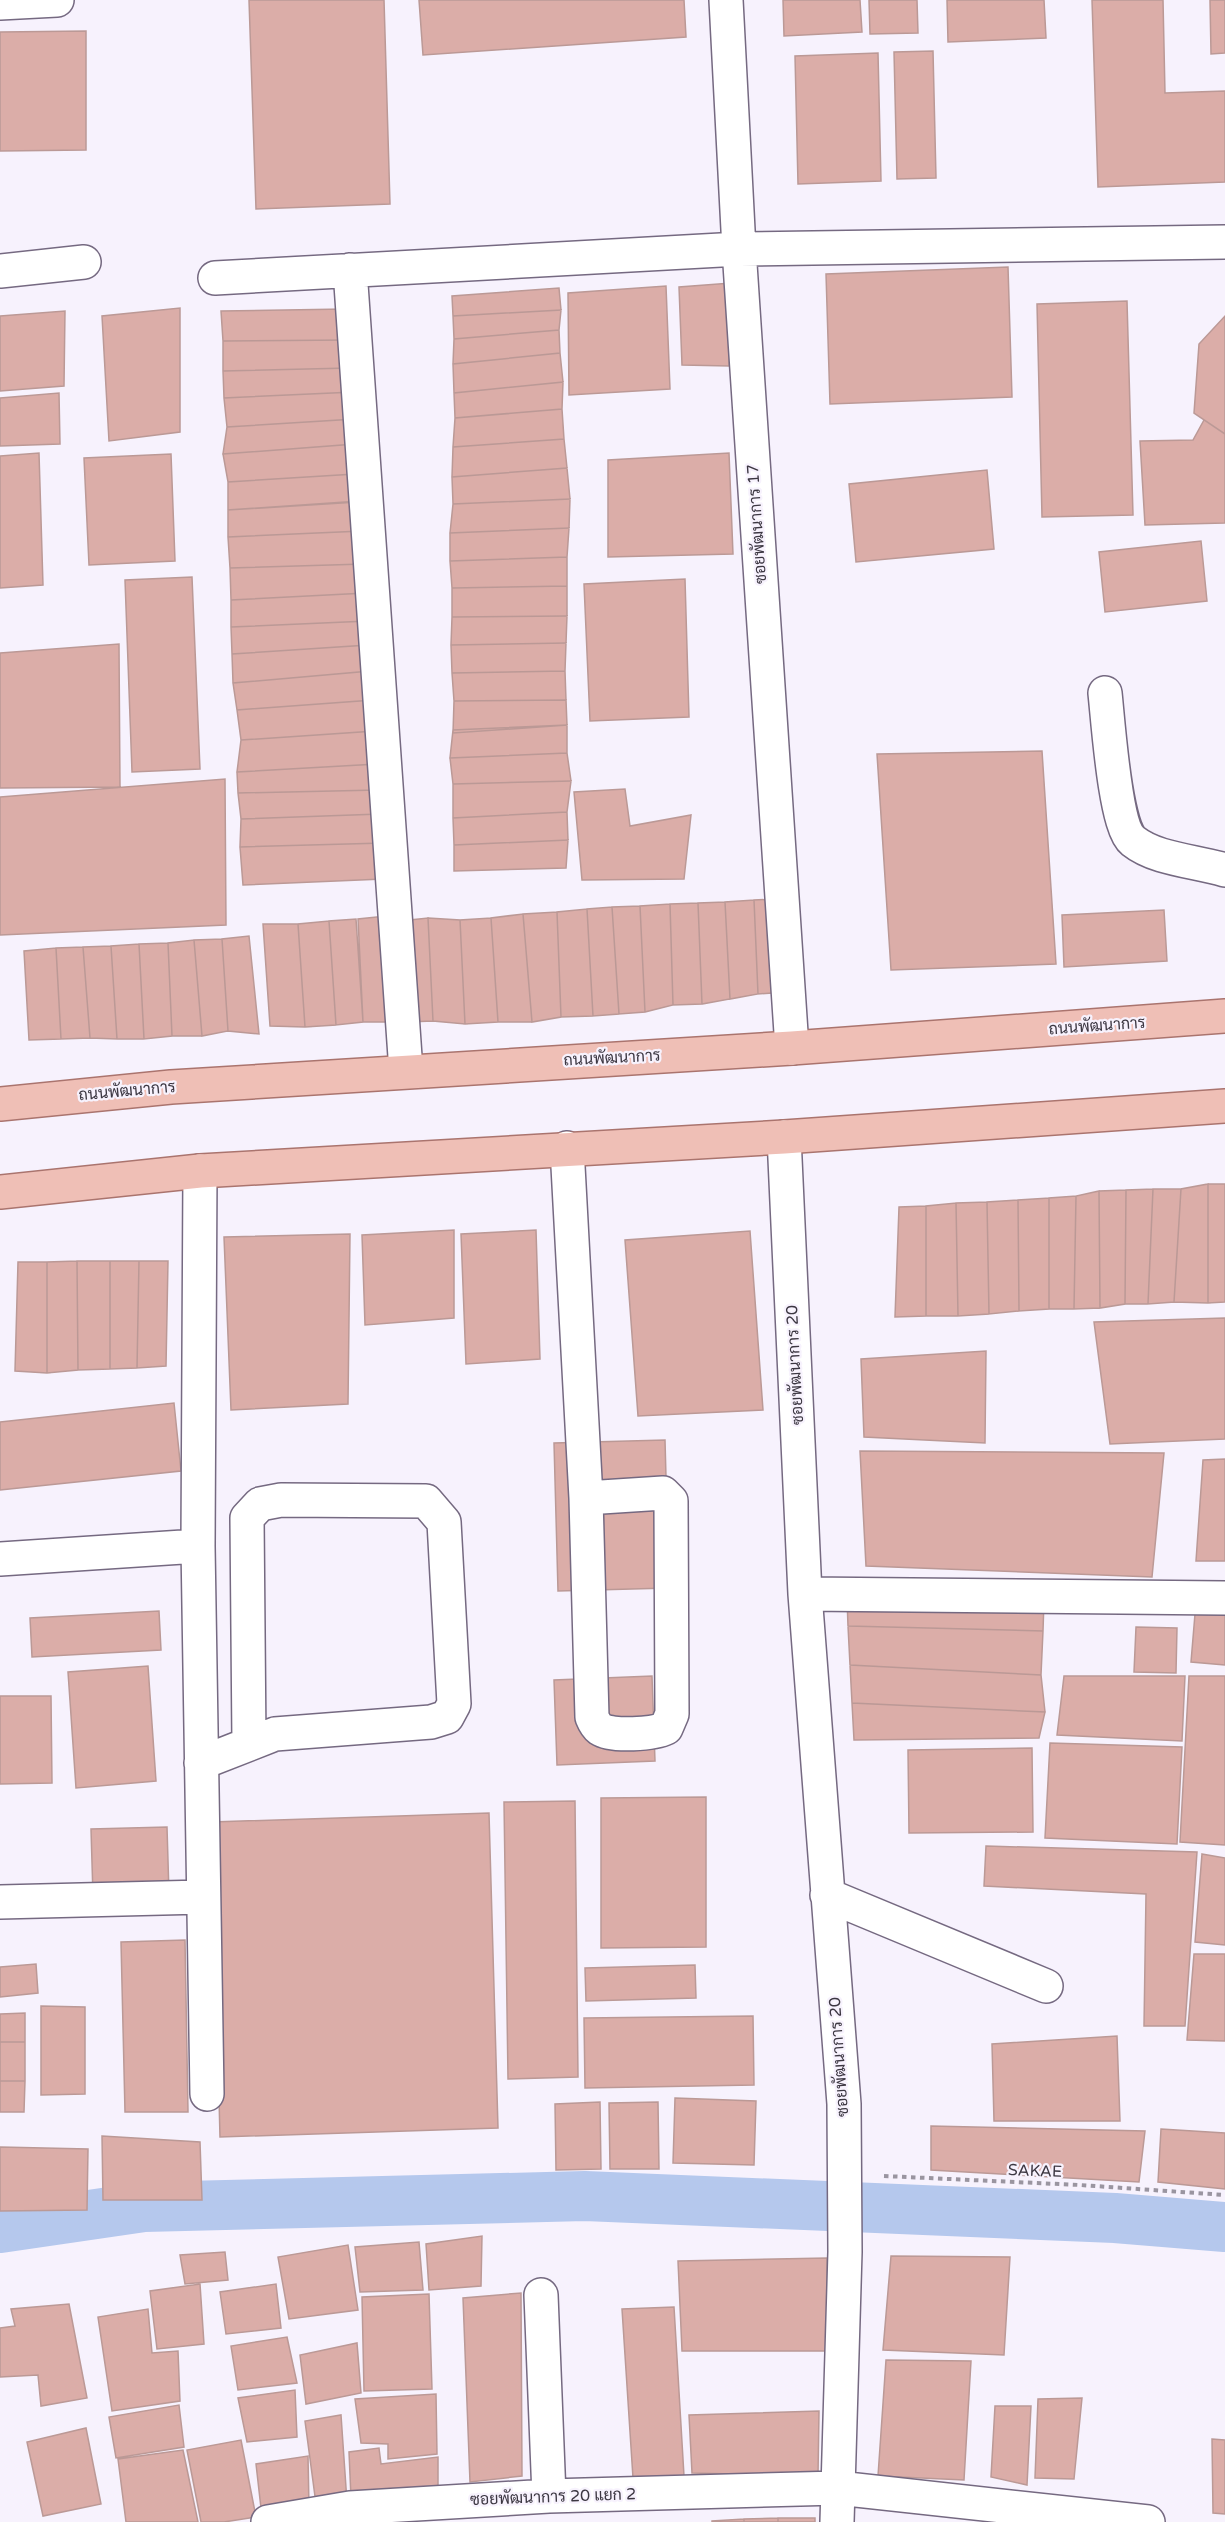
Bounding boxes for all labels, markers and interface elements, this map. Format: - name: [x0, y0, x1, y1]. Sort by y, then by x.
- street label: ซอยพัฒนาการ 17: [742, 463, 771, 585]
- street label: ถนนพัฒนาการ: [1048, 1012, 1146, 1039]
- street label: ถนนพัฒนาการ: [563, 1044, 661, 1071]
- street label: ถนนพัฒนาการ: [78, 1076, 177, 1105]
- street label: ซอยพัฒนาการ 20: [781, 1304, 808, 1426]
- street label: ซอยพัฒนาการ 20: [824, 1996, 853, 2118]
- street label: SAKAE: [1007, 2160, 1063, 2182]
- street label: ซอยพัฒนาการ 20 แยก 2: [470, 2483, 636, 2510]

